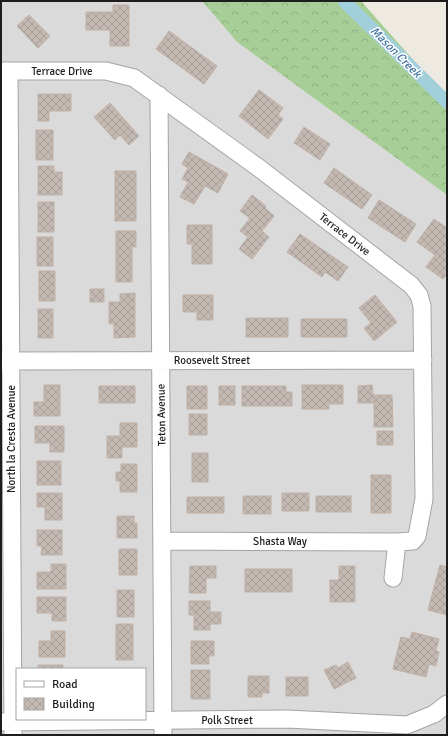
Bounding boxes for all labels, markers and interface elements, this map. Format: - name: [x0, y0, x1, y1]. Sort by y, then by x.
- water label: Mason Creek: [367, 24, 425, 82]
- street label: Terrace Drive: [31, 65, 93, 78]
- street label: Terrace Drive: [317, 210, 373, 258]
- street label: Roosevelt Street: [174, 354, 250, 367]
- street label: Teton Avenue: [154, 384, 169, 446]
- street label: North la Cresta Avenue: [5, 385, 18, 493]
- street label: Shasta Way: [253, 535, 308, 548]
- legend: [16, 668, 146, 720]
- text: Road: [52, 677, 78, 692]
- text: Building: [52, 697, 95, 712]
- street label: Polk Street: [201, 714, 253, 727]

